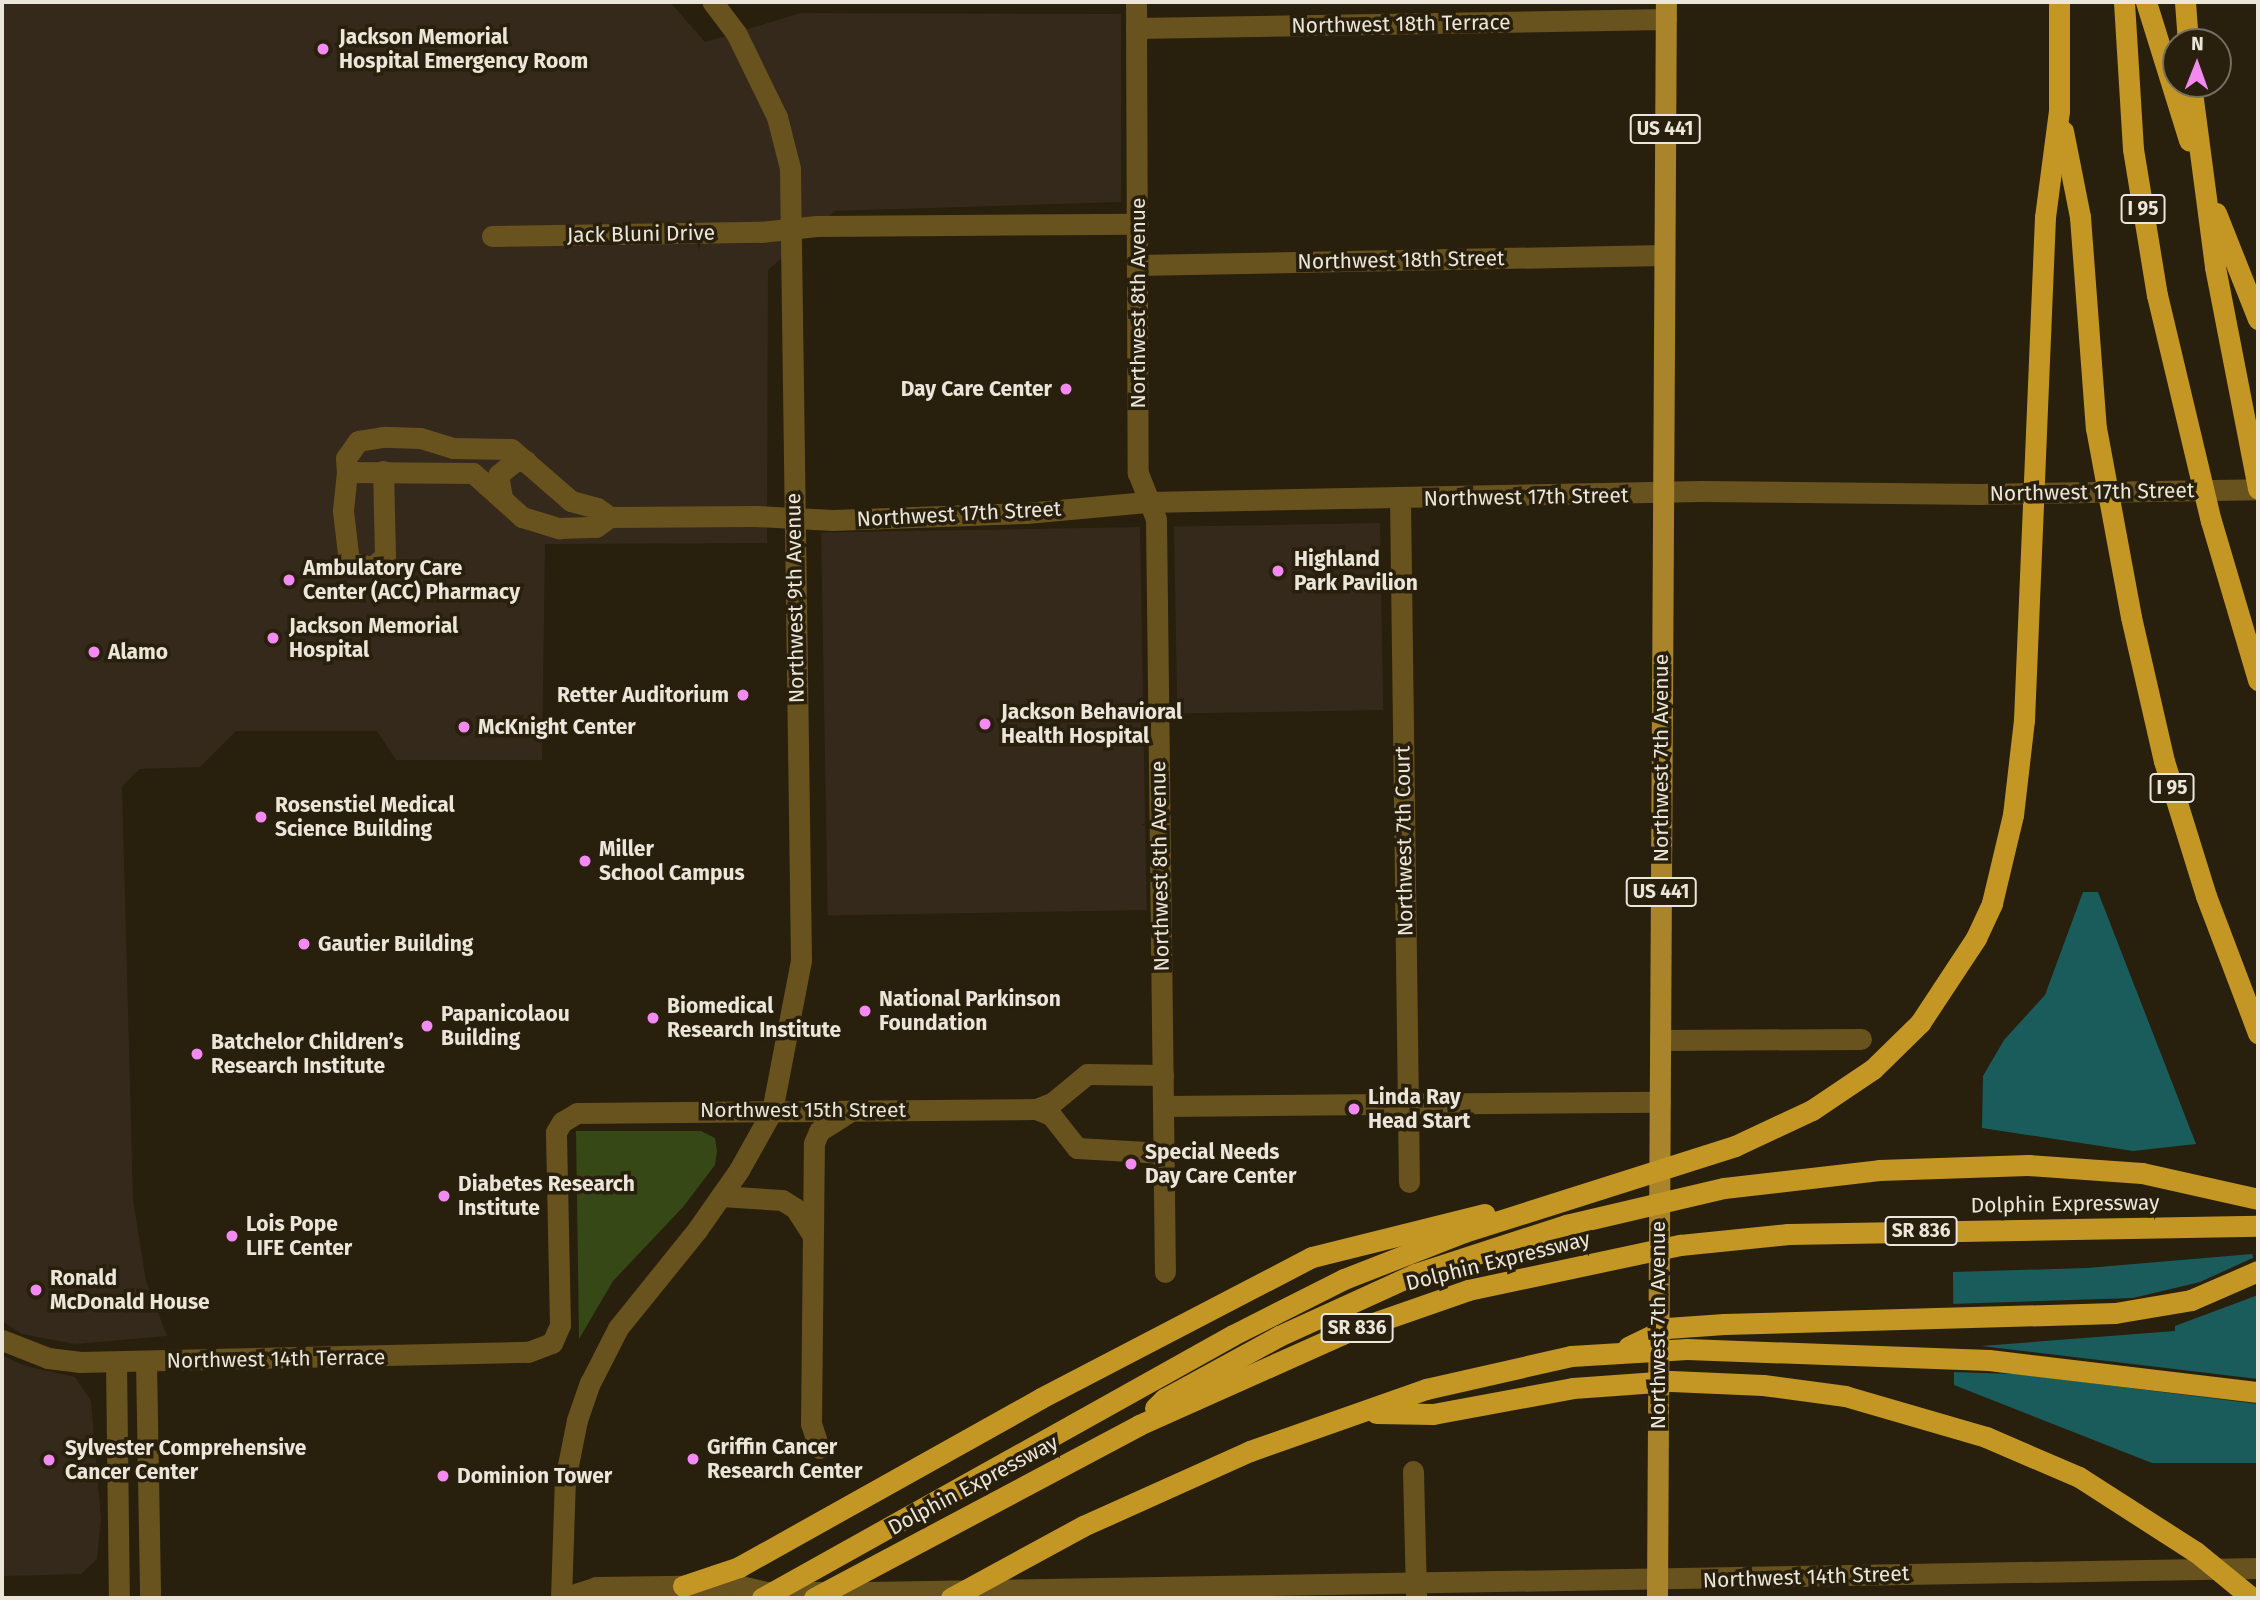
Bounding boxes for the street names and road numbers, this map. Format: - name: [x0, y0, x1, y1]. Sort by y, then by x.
- street label: Northwest 18th Terrace: [1291, 9, 1511, 39]
- road number: US 441: [1628, 113, 1702, 144]
- road number: I 95: [2120, 194, 2166, 224]
- street label: Northwest 8th Avenue: [1125, 198, 1151, 408]
- street label: Jack Bluni Drive: [567, 220, 715, 248]
- street label: Northwest 18th Street: [1297, 246, 1505, 274]
- street label: Northwest 17th Street: [1989, 478, 2195, 506]
- street label: Northwest 17th Street: [1423, 483, 1629, 511]
- street label: Northwest 9th Avenue: [781, 493, 809, 703]
- street label: Northwest 17th Street: [856, 496, 1062, 532]
- street label: Northwest 7th Avenue: [1648, 654, 1674, 862]
- street label: Northwest 7th Court: [1390, 746, 1418, 936]
- street label: Northwest 8th Avenue: [1146, 760, 1174, 972]
- road number: I 95: [2149, 772, 2195, 804]
- road number: US 441: [1624, 876, 1698, 908]
- street label: Northwest 15th Street: [700, 1097, 906, 1123]
- street label: Dolphin Expressway: [1970, 1190, 2160, 1218]
- road number: SR 836: [1884, 1216, 1958, 1246]
- street label: Northwest 7th Avenue: [1645, 1221, 1671, 1429]
- street label: Dolphin Expressway: [1403, 1226, 1593, 1296]
- road number: SR 836: [1320, 1312, 1394, 1344]
- street label: Northwest 14th Terrace: [166, 1344, 386, 1374]
- street label: Dolphin Expressway: [884, 1430, 1062, 1540]
- street label: Northwest 14th Street: [1702, 1561, 1910, 1593]

